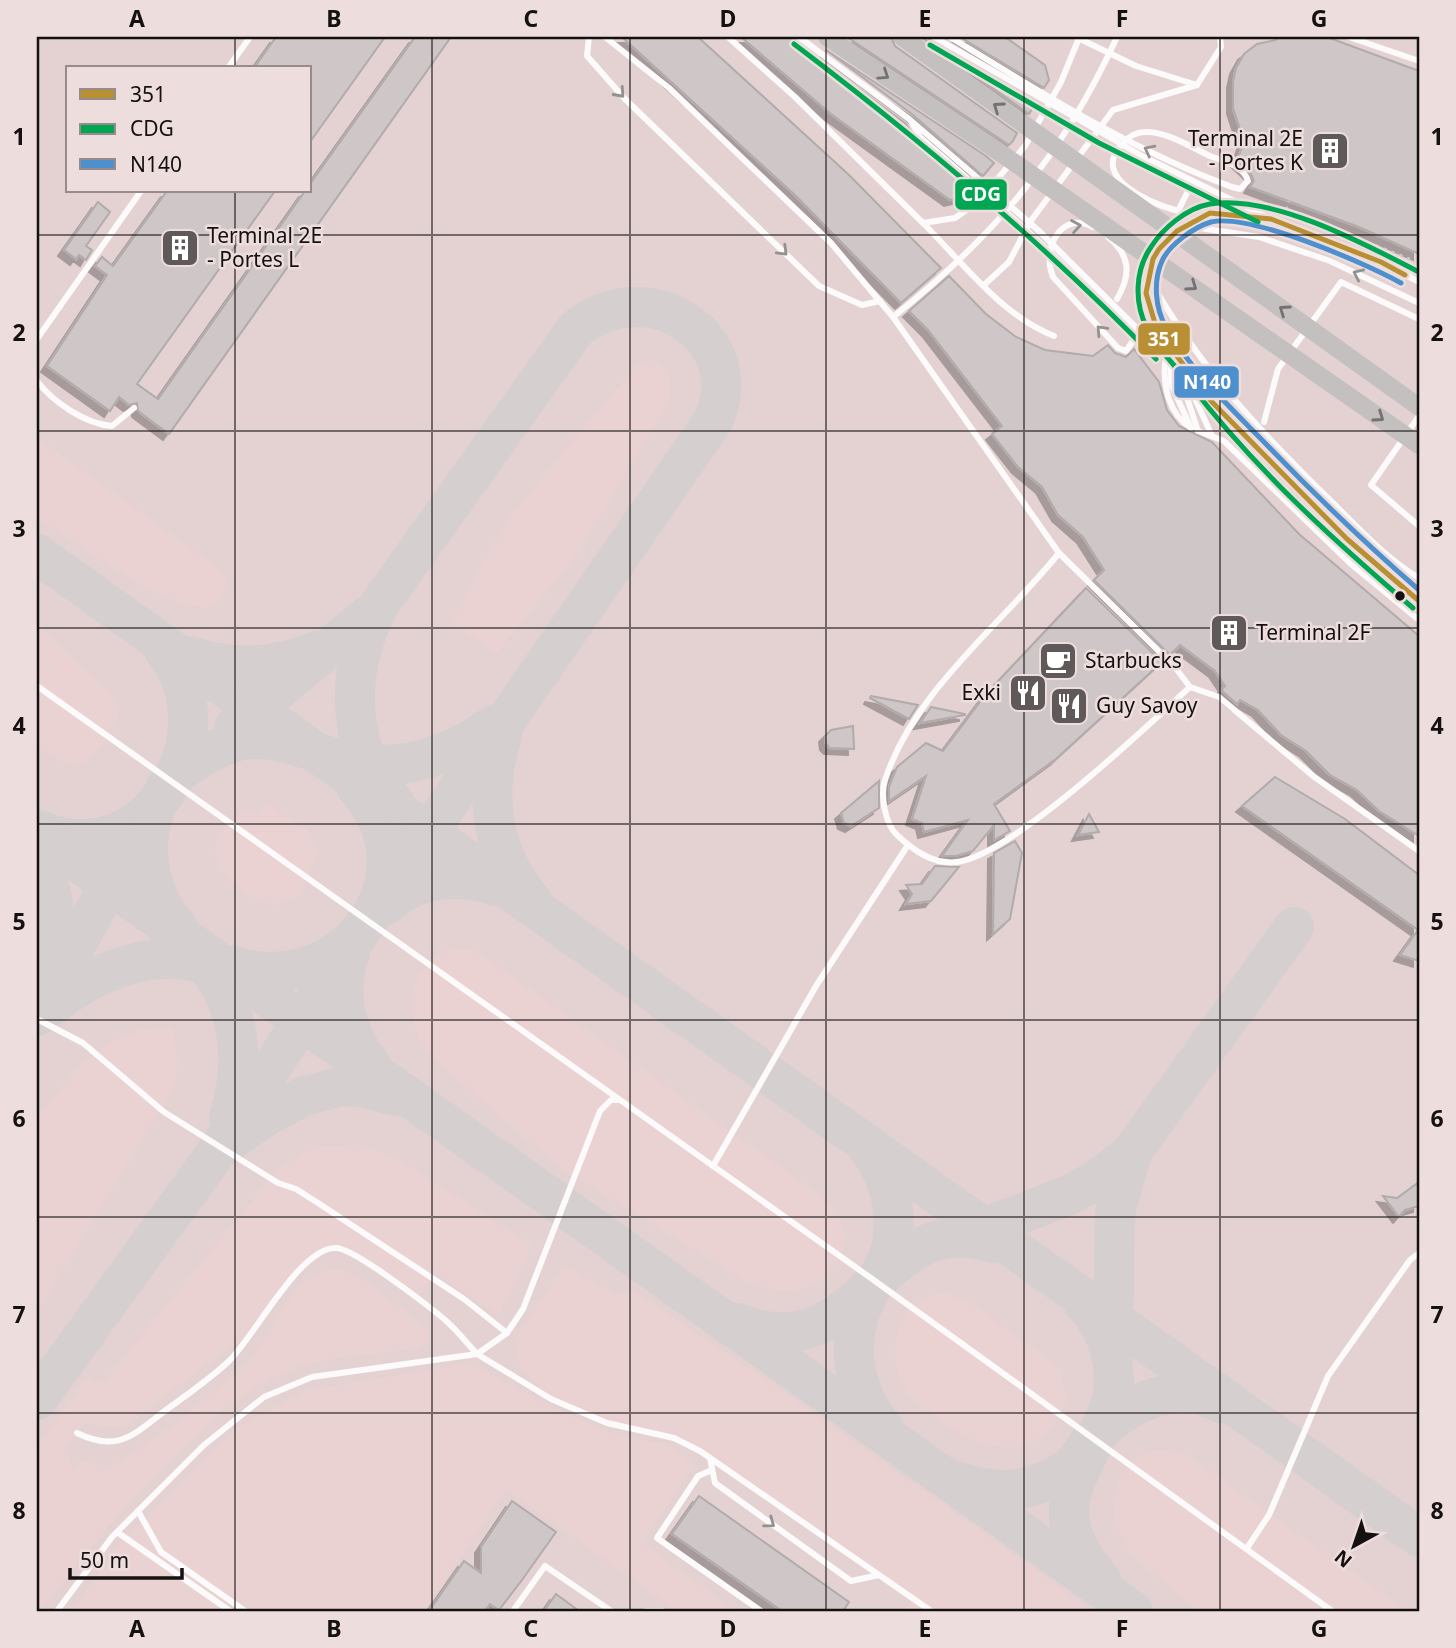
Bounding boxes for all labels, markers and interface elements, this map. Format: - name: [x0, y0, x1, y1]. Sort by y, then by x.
- text: A: [129, 2, 145, 34]
- text: B: [326, 2, 342, 34]
- text: C: [524, 2, 539, 34]
- text: D: [720, 2, 736, 34]
- text: E: [919, 2, 931, 34]
- text: F: [1116, 2, 1128, 34]
- text: G: [1311, 2, 1327, 34]
- legend: [66, 66, 312, 192]
- one-way arrow: [876, 67, 889, 80]
- text: 351: [130, 80, 166, 108]
- one-way arrow: [612, 85, 624, 98]
- one-way arrow: [994, 103, 1006, 115]
- text: CDG: [130, 114, 174, 142]
- text: 1: [12, 120, 26, 152]
- text: 1: [1430, 120, 1444, 152]
- place label: Terminal 2E - Portes K: [1188, 124, 1303, 176]
- building icon: Terminal 2E - Portes K: [1309, 130, 1351, 172]
- one-way arrow: [1144, 144, 1156, 158]
- text: N140: [130, 150, 182, 178]
- line badge: CDG: [954, 178, 1008, 211]
- text: CDG: [961, 181, 1001, 207]
- one-way arrow: [1070, 220, 1082, 235]
- place label: Terminal 2E - Portes L: [207, 221, 322, 273]
- building icon: Terminal 2E - Portes L: [159, 227, 201, 269]
- one-way arrow: [775, 243, 788, 256]
- one-way arrow: [1352, 268, 1365, 282]
- one-way arrow: [1184, 278, 1197, 290]
- one-way arrow: [1279, 306, 1292, 318]
- text: 2: [12, 316, 26, 348]
- text: 2: [1430, 316, 1444, 348]
- line badge: 351: [1137, 322, 1191, 356]
- one-way arrow: [1096, 325, 1109, 338]
- text: 351: [1148, 326, 1180, 352]
- line badge: N140: [1173, 365, 1240, 399]
- text: N140: [1183, 369, 1231, 395]
- one-way arrow: [1371, 409, 1384, 421]
- text: 3: [12, 512, 26, 544]
- text: 3: [1430, 512, 1444, 544]
- unlabelled marker: [1393, 589, 1407, 603]
- building icon: Terminal 2F: [1208, 612, 1250, 654]
- place label: Terminal 2F: [1256, 618, 1370, 646]
- cafe icon: Starbucks: [1037, 640, 1079, 682]
- place label: Starbucks: [1085, 646, 1182, 674]
- restaurant icon: Exki: [1007, 672, 1049, 714]
- place label: Exki: [962, 678, 1001, 706]
- restaurant icon: Guy Savoy: [1048, 685, 1090, 727]
- place label: Guy Savoy: [1096, 691, 1198, 719]
- text: 4: [12, 709, 26, 741]
- text: 4: [1430, 709, 1444, 741]
- text: 5: [12, 905, 26, 937]
- text: 5: [1430, 905, 1444, 937]
- text: 6: [12, 1102, 26, 1134]
- text: 6: [1430, 1102, 1444, 1134]
- text: 7: [12, 1298, 26, 1330]
- text: 7: [1430, 1298, 1444, 1330]
- text: 8: [12, 1494, 26, 1526]
- text: 8: [1430, 1494, 1444, 1526]
- north arrow: [1320, 1512, 1390, 1582]
- one-way arrow: [762, 1515, 775, 1527]
- scale bar: [70, 1536, 182, 1580]
- text: N: [1329, 1544, 1357, 1574]
- text: 50 m: [80, 1546, 129, 1574]
- text: A: [129, 1612, 145, 1644]
- text: B: [326, 1612, 342, 1644]
- text: C: [524, 1612, 539, 1644]
- text: D: [720, 1612, 736, 1644]
- text: E: [919, 1612, 931, 1644]
- text: F: [1116, 1612, 1128, 1644]
- text: G: [1311, 1612, 1327, 1644]

